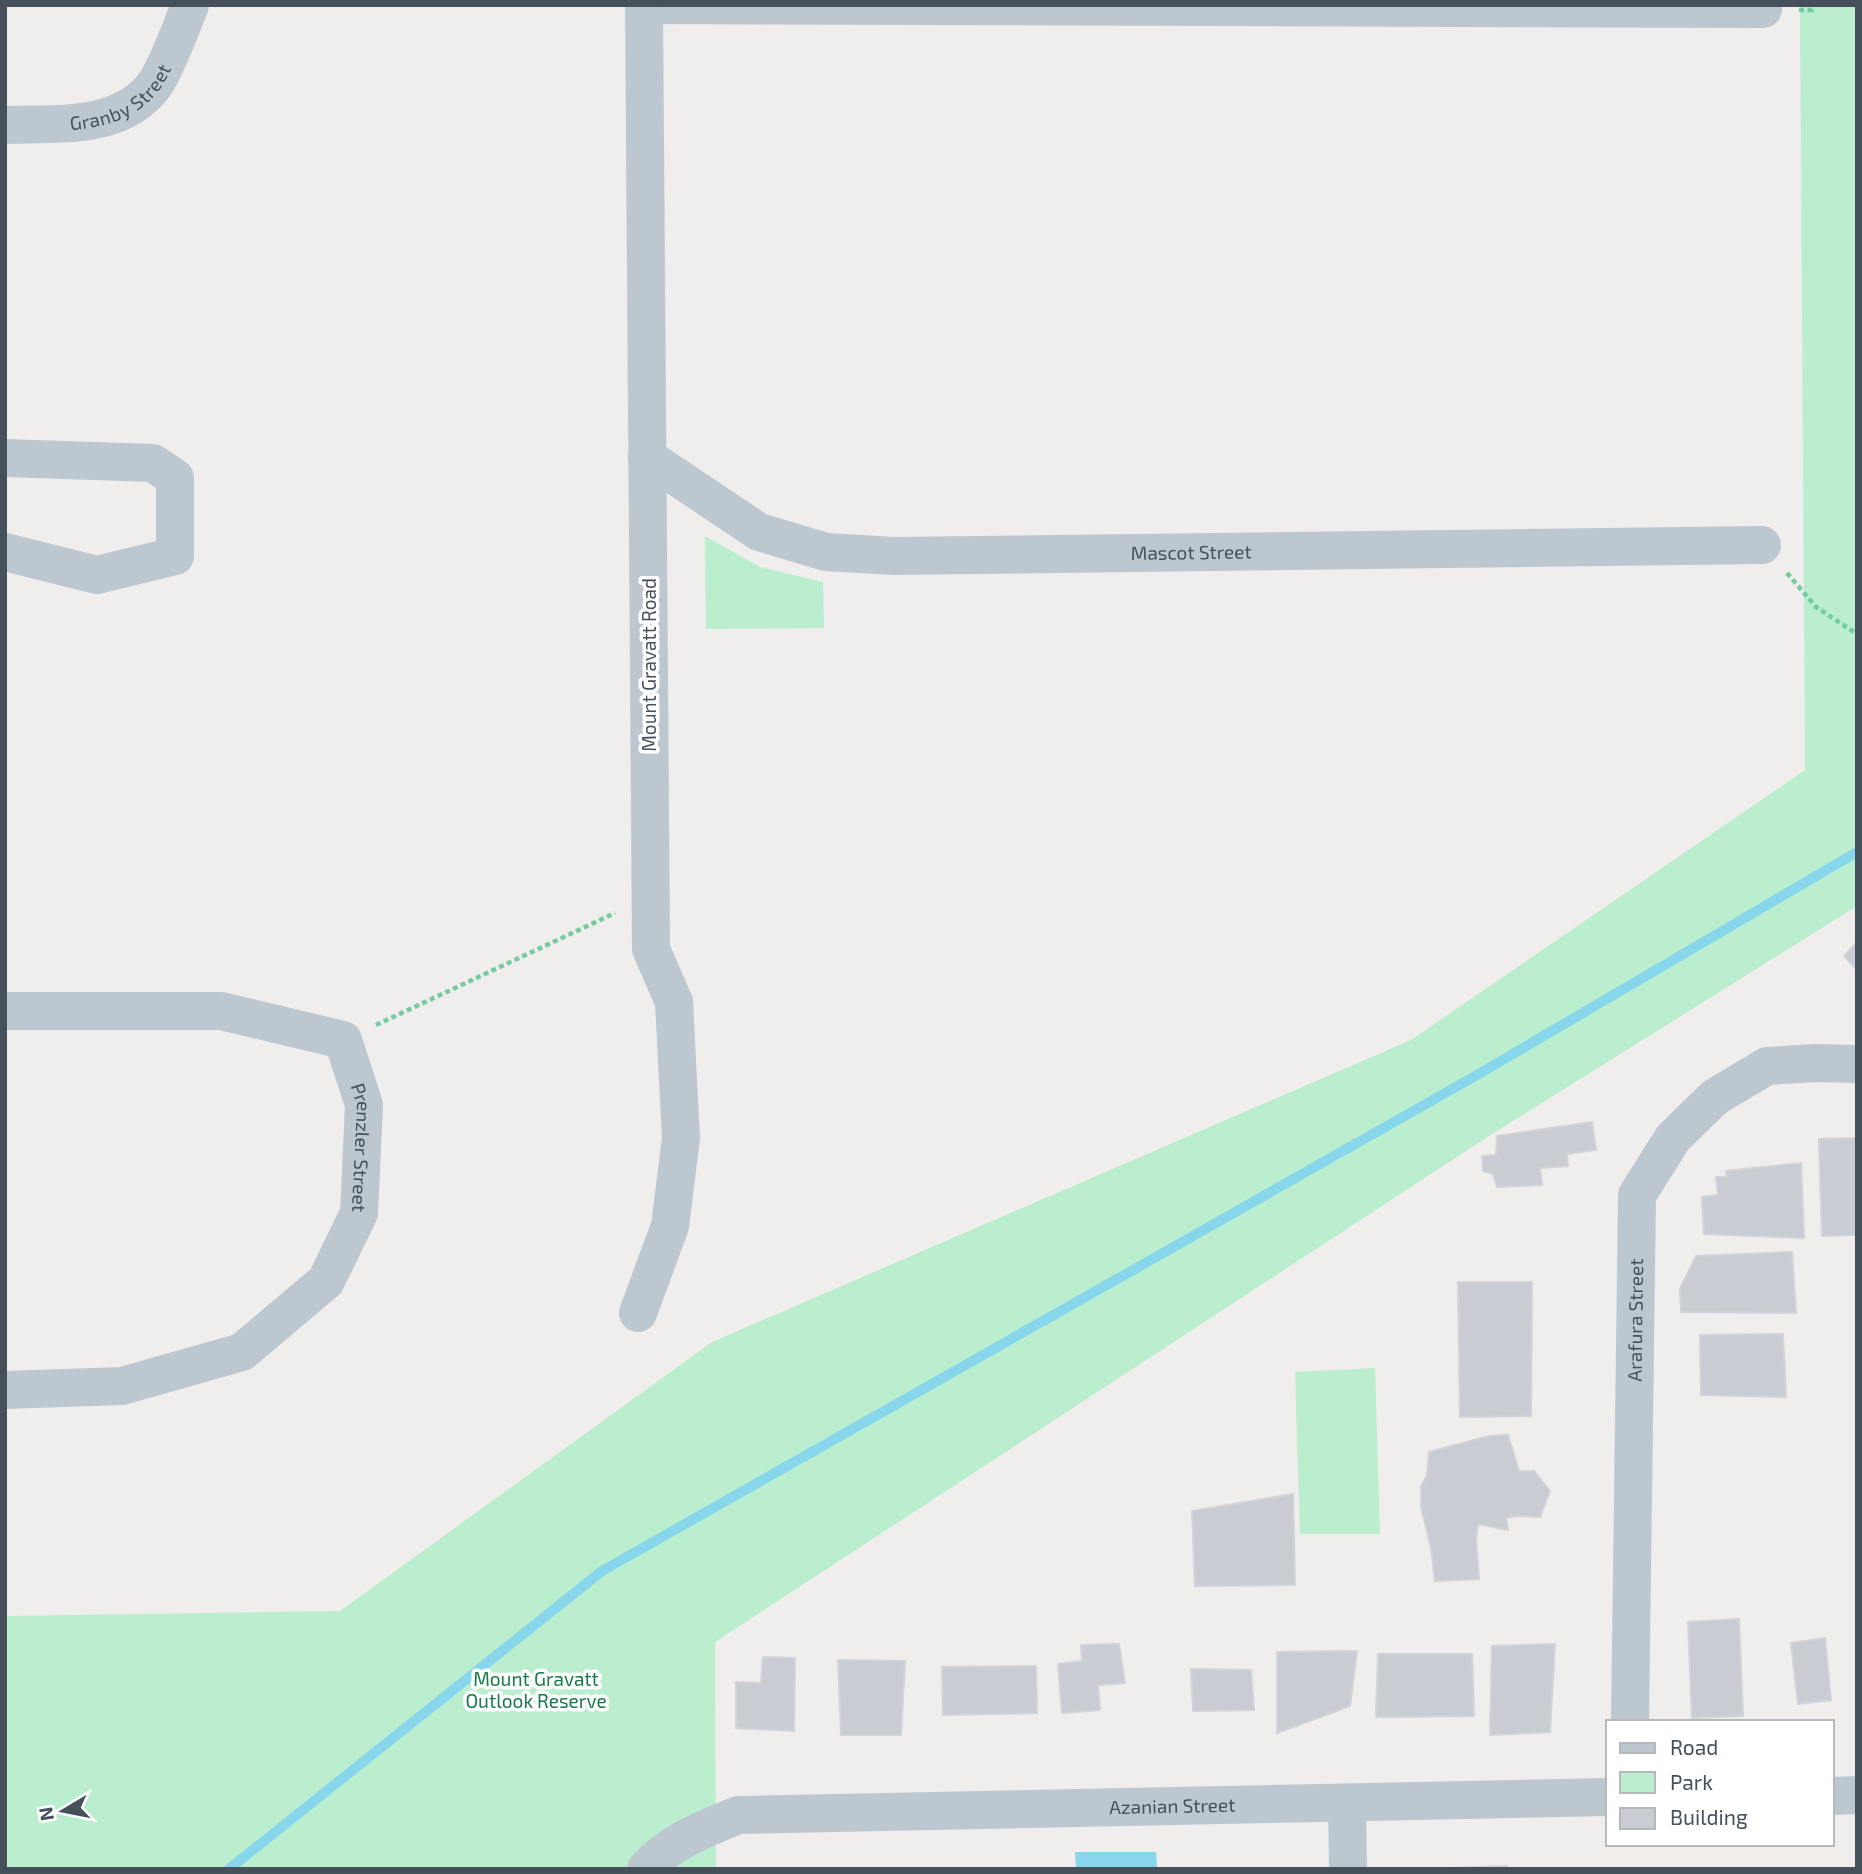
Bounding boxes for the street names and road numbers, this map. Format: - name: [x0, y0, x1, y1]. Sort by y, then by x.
- street label: Granby Street: [69, 60, 175, 134]
- street label: Mascot Street: [1130, 539, 1252, 564]
- street label: Mount Gravatt Road: [637, 578, 660, 752]
- street label: Prenzler Street: [347, 1080, 376, 1213]
- street label: Arafura Street: [1623, 1258, 1647, 1382]
- street label: Azanian Street: [1109, 1793, 1236, 1818]

